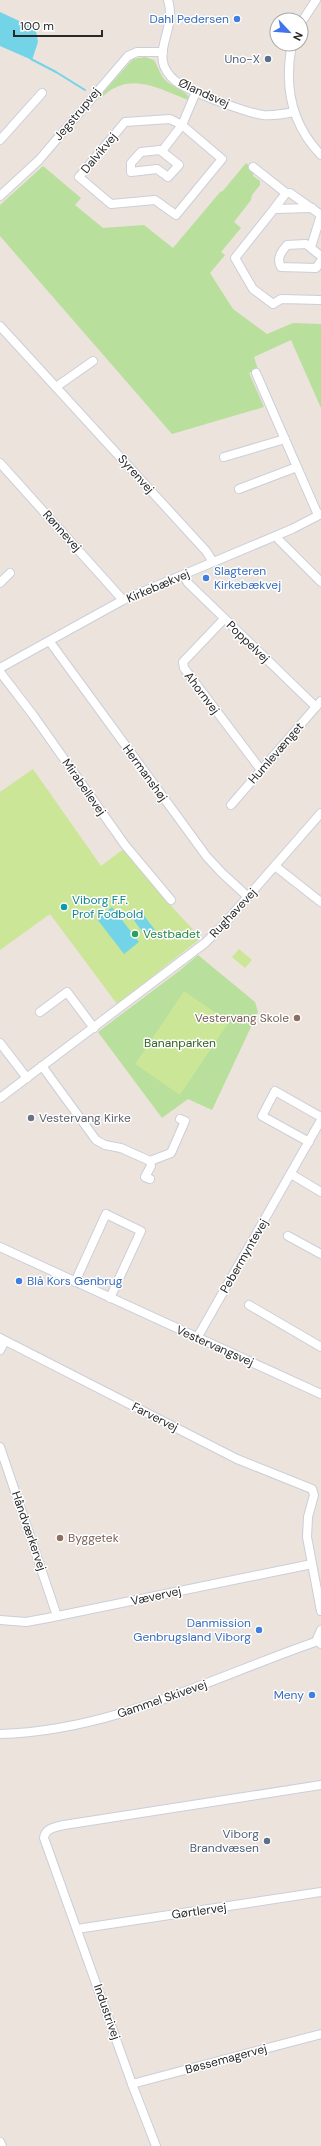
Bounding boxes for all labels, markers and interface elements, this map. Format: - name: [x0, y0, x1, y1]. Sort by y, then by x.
- place label: Dahl Pedersen: [150, 11, 229, 27]
- scale bar: [14, 12, 102, 38]
- north arrow: [269, 12, 309, 52]
- marker: Dahl Pedersen: [232, 14, 242, 24]
- text: 100 m: [20, 18, 54, 34]
- text: N: [290, 30, 306, 43]
- place label: Uno-X: [224, 51, 260, 67]
- marker: Uno-X: [263, 54, 273, 64]
- street label: Ølandsvej: [176, 75, 232, 111]
- street label: Jegstrupvej: [50, 84, 104, 144]
- street label: Dalvikvej: [77, 129, 121, 177]
- street label: Syrenvej: [114, 451, 158, 497]
- street label: Rønnevej: [39, 507, 85, 555]
- place label: Slagteren Kirkebækvej: [214, 563, 281, 593]
- street label: Kirkebækvej: [124, 566, 192, 606]
- marker: Slagteren Kirkebækvej: [201, 573, 211, 583]
- street label: Poppelvej: [223, 617, 273, 667]
- street label: Ahornvej: [181, 669, 223, 717]
- street label: Humlevænget: [245, 719, 307, 787]
- street label: Hermanshøj: [119, 741, 171, 805]
- street label: Mirabellevej: [59, 755, 110, 819]
- street label: Rughavevej: [206, 885, 260, 941]
- place label: Viborg F.F. Prof Fodbold: [72, 892, 143, 922]
- marker: Viborg F.F. Prof Fodbold: [59, 902, 69, 912]
- place label: Vestbadet: [143, 926, 201, 942]
- marker: Vestbadet: [130, 929, 140, 939]
- place label: Vestervang Skole: [195, 1010, 289, 1026]
- marker: Vestervang Skole: [292, 1013, 302, 1023]
- park label: Bananparken: [144, 1035, 216, 1051]
- place label: Vestervang Kirke: [39, 1110, 131, 1126]
- marker: Vestervang Kirke: [26, 1113, 36, 1123]
- street label: Pebermyntevej: [216, 1216, 272, 1296]
- place label: Blå Kors Genbrug: [27, 1273, 123, 1289]
- marker: Blå Kors Genbrug: [14, 1276, 24, 1286]
- street label: Vestervangsvej: [174, 1322, 256, 1370]
- street label: Farvervej: [129, 1399, 181, 1436]
- street label: Håndværkervej: [8, 1489, 50, 1573]
- place label: Byggetek: [68, 1530, 119, 1546]
- marker: Byggetek: [55, 1533, 65, 1543]
- street label: Vævervej: [129, 1583, 183, 1609]
- place label: Danmission Genbrugsland Viborg: [133, 1615, 251, 1645]
- marker: Danmission Genbrugsland Viborg: [254, 1625, 264, 1635]
- street label: Gammel Skivevej: [115, 1676, 209, 1722]
- place label: Meny: [274, 1687, 304, 1703]
- marker: Meny: [307, 1690, 317, 1700]
- place label: Viborg Brandvæsen: [190, 1826, 259, 1856]
- marker: Viborg Brandvæsen: [262, 1836, 272, 1846]
- street label: Gørtlervej: [171, 1899, 227, 1923]
- street label: Industrivej: [90, 1982, 124, 2042]
- street label: Bøssemagervej: [183, 2040, 269, 2078]

